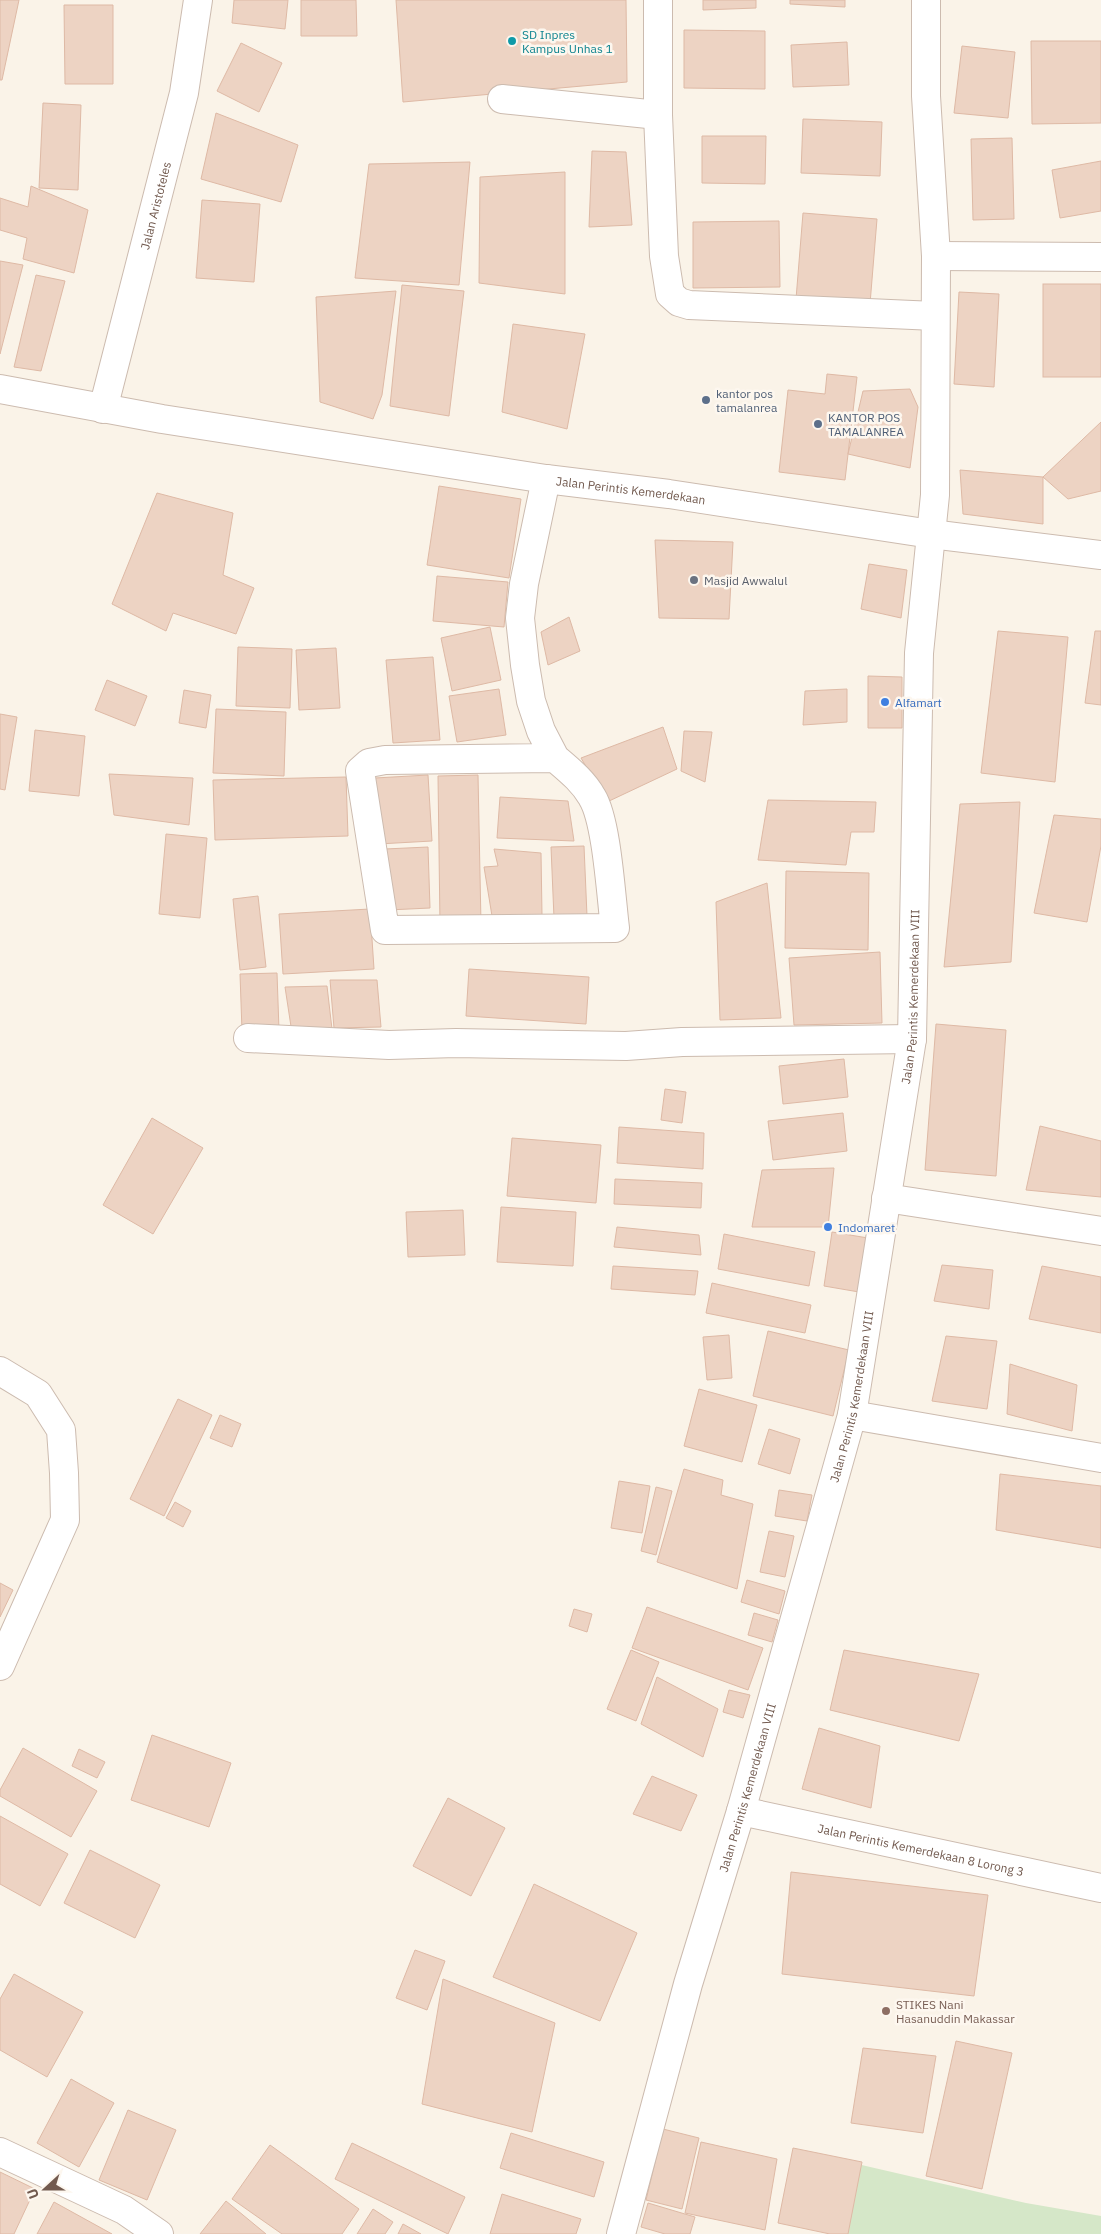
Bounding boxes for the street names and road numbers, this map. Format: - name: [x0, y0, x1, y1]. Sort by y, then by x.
- street label: Jalan Aristoteles: [137, 160, 174, 251]
- street label: Jalan Perintis Kemerdekaan: [555, 473, 707, 507]
- street label: Jalan Perintis Kemerdekaan VIII: [897, 909, 922, 1085]
- street label: Jalan Perintis Kemerdekaan VIII: [826, 1309, 876, 1484]
- street label: Jalan Perintis Kemerdekaan VIII: [715, 1701, 778, 1874]
- street label: Jalan Perintis Kemerdekaan 8 Lorong 3: [816, 1820, 1025, 1879]

